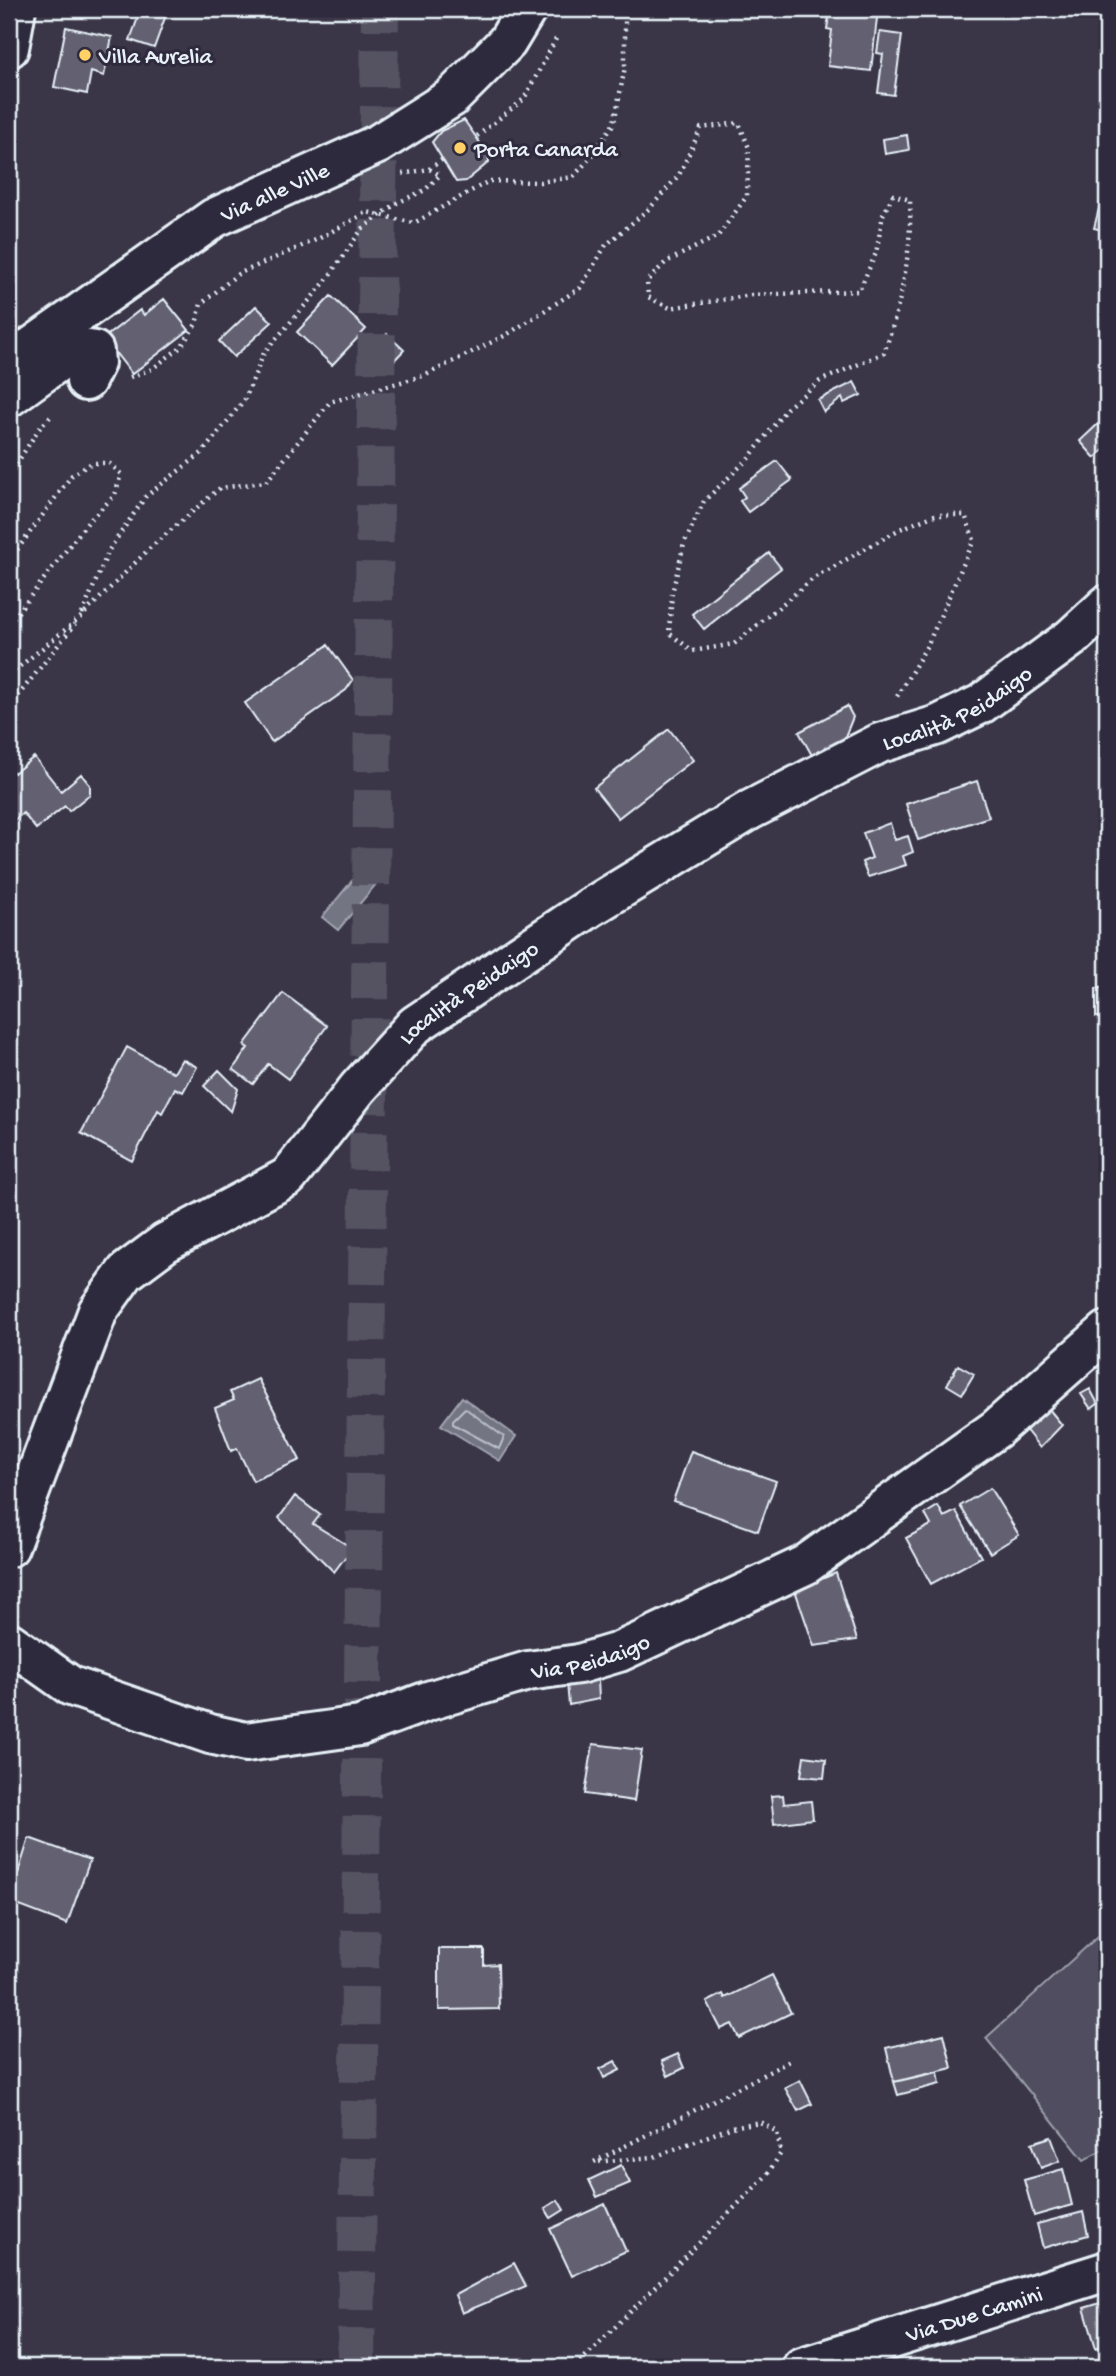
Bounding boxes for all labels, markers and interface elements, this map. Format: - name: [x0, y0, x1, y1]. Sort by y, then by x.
- place label: Villa Aurelia: [98, 45, 214, 72]
- marker: Villa Aurelia: [77, 47, 93, 63]
- place label: Porta Canarda: [473, 138, 619, 165]
- marker: Porta Canarda: [452, 140, 468, 156]
- street label: Via alle Ville: [216, 157, 335, 231]
- street label: Località Peidaigo: [880, 661, 1038, 758]
- street label: Località Peidaigo: [394, 936, 545, 1051]
- street label: Via Peidaigo: [529, 1629, 655, 1688]
- street label: Via Due Camini: [902, 2282, 1046, 2351]

